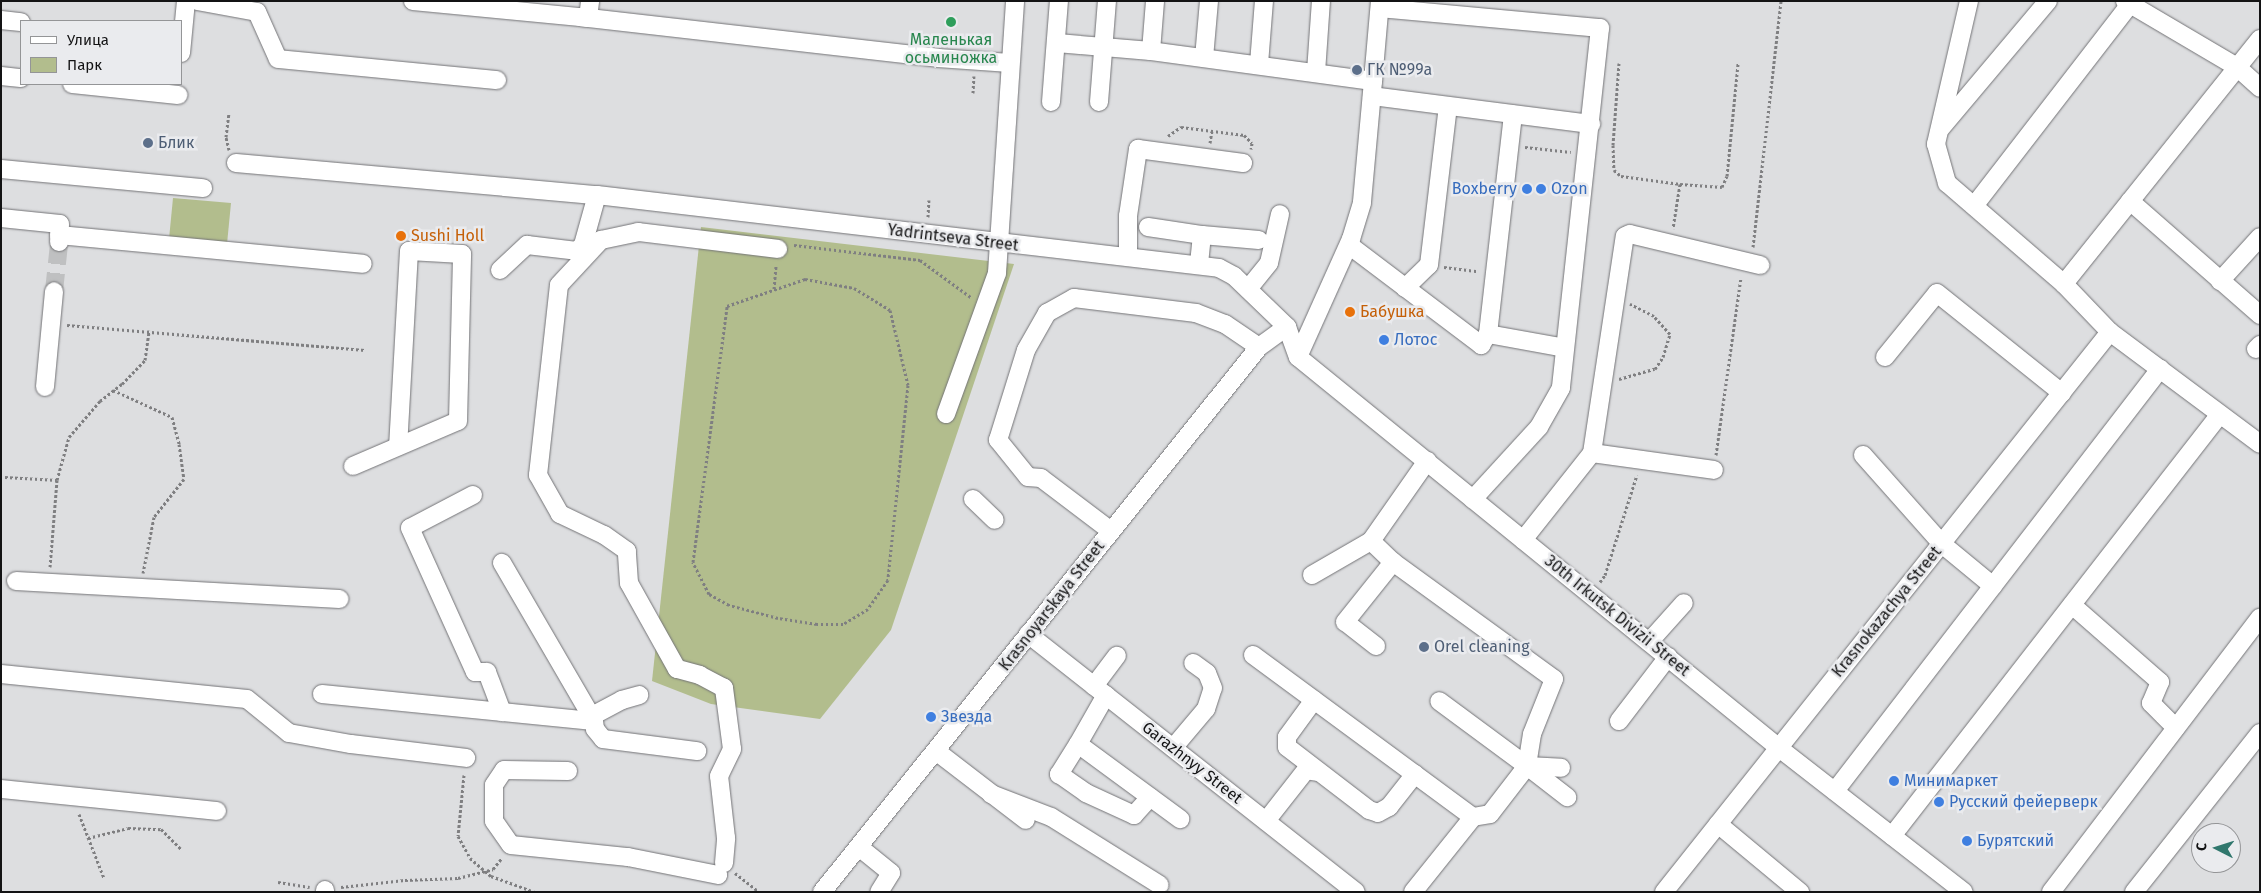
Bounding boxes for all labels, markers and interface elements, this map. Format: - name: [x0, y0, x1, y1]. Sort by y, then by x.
- marker: Маленькая осьминожка: [945, 16, 957, 28]
- legend: [20, 20, 182, 85]
- place label: Маленькая осьминожка: [905, 30, 997, 68]
- text: Улица: [67, 31, 109, 49]
- text: Парк: [67, 56, 102, 74]
- place label: ГК №99а: [1367, 60, 1432, 80]
- marker: ГК №99а: [1351, 64, 1363, 76]
- place label: Блик: [158, 133, 194, 153]
- marker: Блик: [142, 137, 154, 149]
- place label: Boxberry: [1452, 179, 1517, 199]
- place label: Ozon: [1551, 179, 1588, 199]
- marker: Boxberry: [1521, 183, 1533, 195]
- marker: Ozon: [1535, 183, 1547, 195]
- street label: Yadrintseva Street: [886, 220, 1020, 256]
- place label: Sushi Holl: [411, 226, 484, 246]
- marker: Sushi Holl: [395, 230, 407, 242]
- place label: Бабушка: [1360, 302, 1425, 322]
- marker: Бабушка: [1344, 306, 1356, 318]
- place label: Лотос: [1394, 330, 1437, 350]
- marker: Лотос: [1378, 334, 1390, 346]
- street label: Krasnoyarskaya Street: [995, 537, 1109, 675]
- street label: Krasnokazachya Street: [1828, 543, 1946, 681]
- street label: 30th Irkutsk Divizii Street: [1541, 552, 1693, 680]
- place label: Orel cleaning: [1434, 637, 1530, 657]
- marker: Orel cleaning: [1418, 641, 1430, 653]
- place label: Звезда: [941, 707, 992, 727]
- marker: Звезда: [925, 711, 937, 723]
- street label: Garazhnyy Street: [1138, 718, 1246, 808]
- place label: Минимаркет: [1904, 771, 1998, 791]
- marker: Минимаркет: [1888, 775, 1900, 787]
- place label: Русский фейерверк: [1949, 792, 2098, 812]
- marker: Русский фейерверк: [1933, 796, 1945, 808]
- north arrow: [2191, 823, 2241, 873]
- place label: Бурятский: [1977, 831, 2054, 851]
- marker: Бурятский: [1961, 835, 1973, 847]
- text: С: [2193, 842, 2210, 851]

